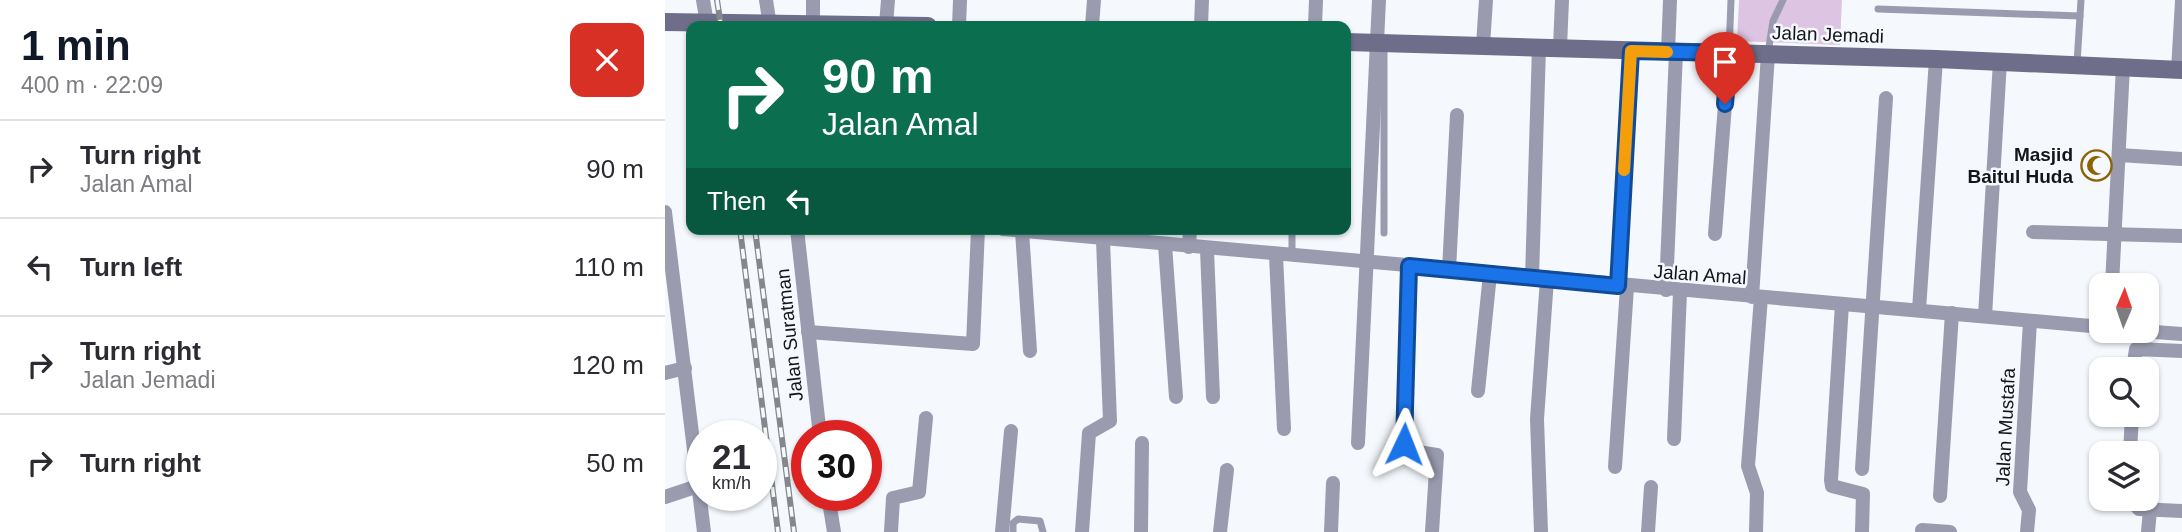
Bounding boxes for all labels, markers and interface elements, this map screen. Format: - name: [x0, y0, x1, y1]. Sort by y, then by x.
- text: 1 min: [21, 22, 131, 69]
- street label: Jalan Jemadi: [1772, 22, 1884, 47]
- button: close: [570, 23, 644, 97]
- pin: [1695, 32, 1755, 104]
- icon: arrive: [1706, 43, 1744, 81]
- icon: right: [707, 49, 798, 140]
- text: 90 m: [822, 49, 934, 103]
- text: 400 m · 22:09: [21, 72, 163, 98]
- text: Jalan Amal: [822, 106, 979, 142]
- text: Turn right: [80, 140, 201, 170]
- place label: Masjid Baitul Huda: [1967, 144, 2073, 187]
- mosque icon: Masjid Baitul Huda: [2079, 148, 2113, 182]
- icon: right: [21, 150, 59, 188]
- text: 90 m: [586, 154, 644, 184]
- text: Jalan Amal: [80, 171, 193, 197]
- icon: left: [780, 182, 818, 220]
- text: Then: [707, 186, 766, 216]
- icon: left: [21, 248, 59, 286]
- text: Turn left: [80, 252, 182, 282]
- text: 110 m: [574, 252, 644, 282]
- street label: Jalan Amal: [1653, 261, 1747, 288]
- street label: Jalan Suratman: [772, 268, 807, 402]
- north arrow: [2089, 273, 2159, 343]
- map controls: [2089, 273, 2159, 511]
- text: Turn right: [80, 336, 201, 366]
- icon: right: [21, 346, 59, 384]
- text: 120 m: [572, 350, 644, 380]
- button: search: [2089, 357, 2159, 427]
- text: Jalan Jemadi: [80, 367, 216, 393]
- street label: Jalan Mustafa: [1992, 367, 2019, 487]
- position arrow: [1367, 407, 1441, 481]
- speed limit sign: 30: [791, 420, 882, 511]
- text: 21: [712, 437, 751, 476]
- button: layers: [2089, 441, 2159, 511]
- icon: right: [21, 444, 59, 482]
- text: Turn right: [80, 448, 201, 478]
- text: 50 m: [586, 448, 644, 478]
- text: km/h: [712, 473, 751, 493]

